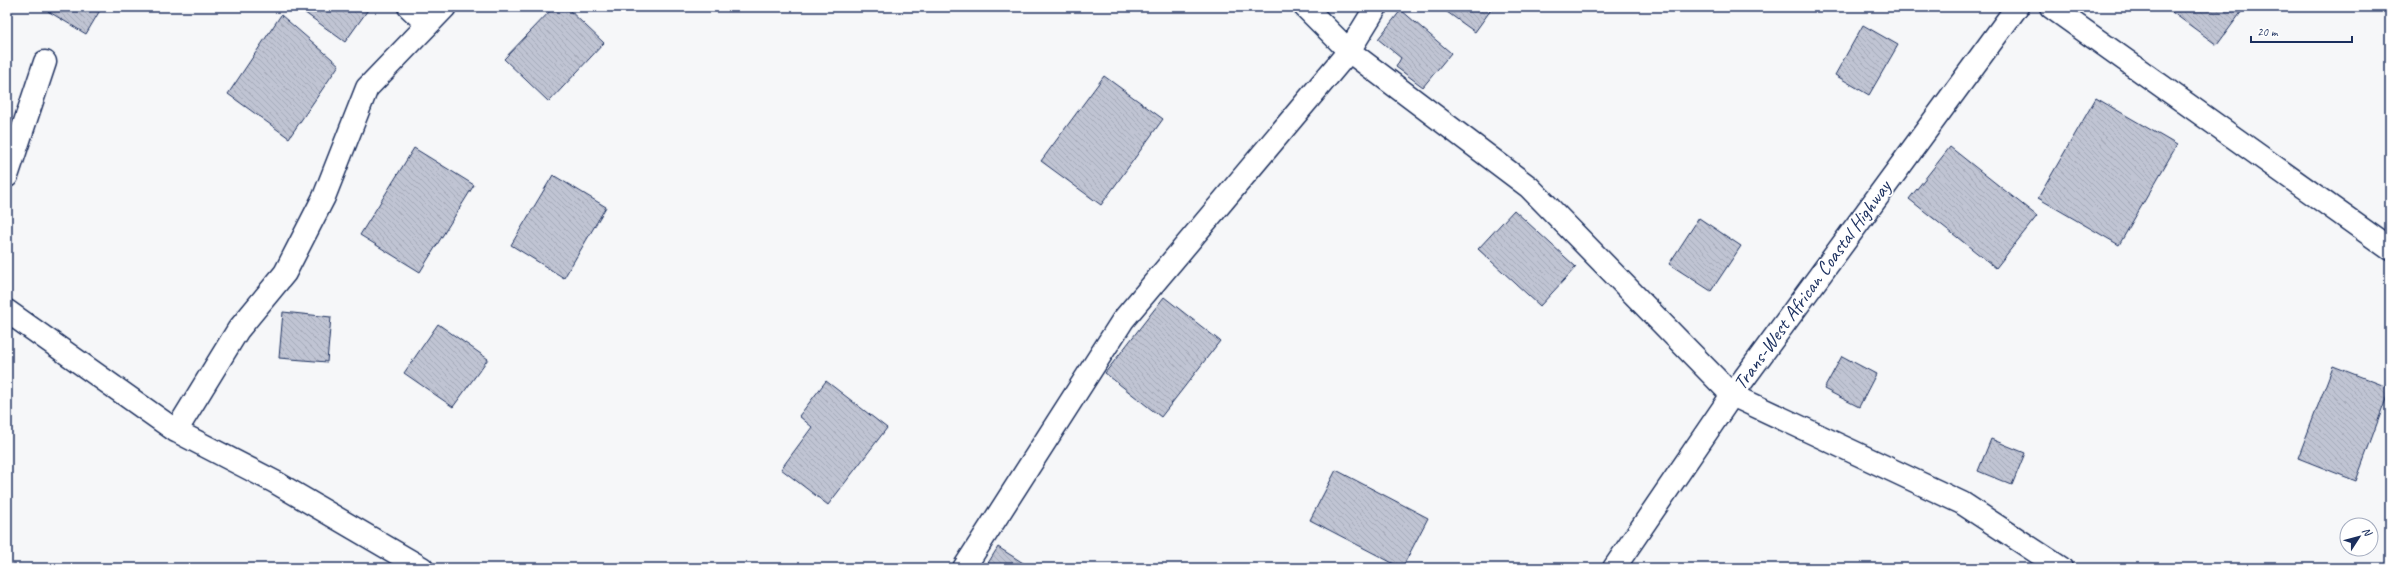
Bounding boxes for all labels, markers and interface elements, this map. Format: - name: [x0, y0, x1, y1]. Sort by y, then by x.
- scale bar: [2251, 18, 2352, 44]
- text: 20 m: [2257, 24, 2279, 40]
- street label: Trans-West African Coastal Highway: [1728, 174, 1898, 394]
- north arrow: [2339, 517, 2379, 557]
- text: N: [2359, 524, 2376, 540]

